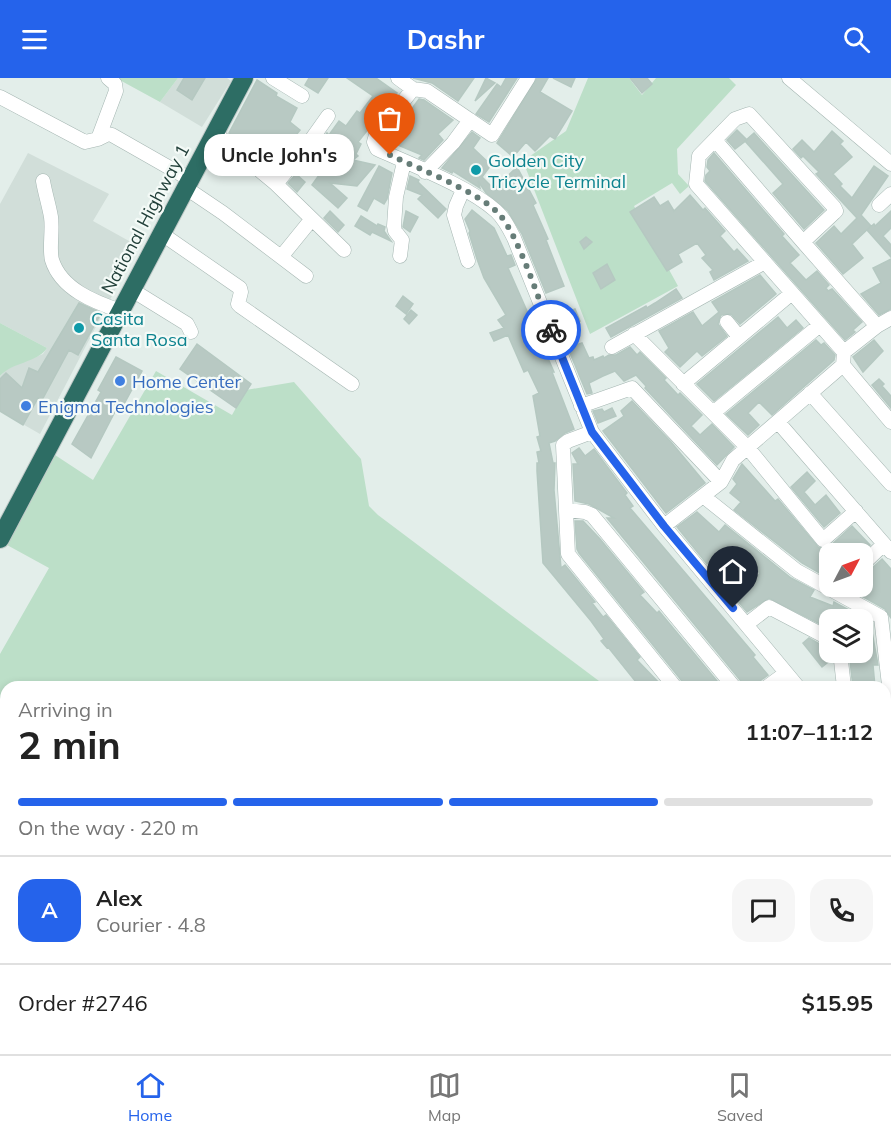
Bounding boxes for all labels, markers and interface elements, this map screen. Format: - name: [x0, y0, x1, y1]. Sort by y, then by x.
- text: Dashr: [407, 22, 484, 56]
- icon: menu: [18, 23, 51, 56]
- icon: search: [840, 23, 873, 56]
- pin: [364, 93, 415, 155]
- icon: bag: [373, 102, 406, 135]
- callout: Uncle John's: [204, 134, 354, 176]
- street label: National Highway 1: [96, 140, 194, 298]
- text: Uncle John's: [221, 142, 337, 167]
- place label: Golden City Tricycle Terminal: [488, 149, 626, 193]
- marker: Golden City Tricycle Terminal: [469, 163, 483, 177]
- courier: [521, 300, 581, 360]
- place label: Casita Santa Rosa: [91, 307, 188, 351]
- icon: bike: [535, 314, 568, 347]
- marker: Casita Santa Rosa: [72, 321, 86, 335]
- place label: Home Center: [132, 370, 241, 393]
- marker: Home Center: [113, 374, 127, 388]
- place label: Enigma Technologies: [38, 395, 214, 418]
- marker: Enigma Technologies: [19, 399, 33, 413]
- north arrow: [819, 543, 873, 597]
- map controls: [819, 543, 873, 663]
- pin: [707, 546, 758, 608]
- icon: home: [716, 555, 749, 588]
- button: layers: [819, 609, 873, 663]
- text: Arriving in: [18, 697, 113, 722]
- text: 11:07–11:12: [745, 718, 873, 746]
- text: 2 min: [18, 720, 121, 769]
- text: On the way · 220 m: [18, 815, 199, 840]
- button: chat: [732, 879, 795, 942]
- button: phone: [810, 879, 873, 942]
- text: Alex: [96, 884, 142, 912]
- text: A: [41, 896, 58, 924]
- text: Courier · 4.8: [96, 912, 206, 937]
- text: Order #2746: [18, 989, 148, 1017]
- text: $15.95: [802, 989, 873, 1017]
- tab: Home: [128, 1069, 172, 1125]
- tab: Map: [428, 1069, 461, 1125]
- tab: Saved: [717, 1069, 763, 1125]

